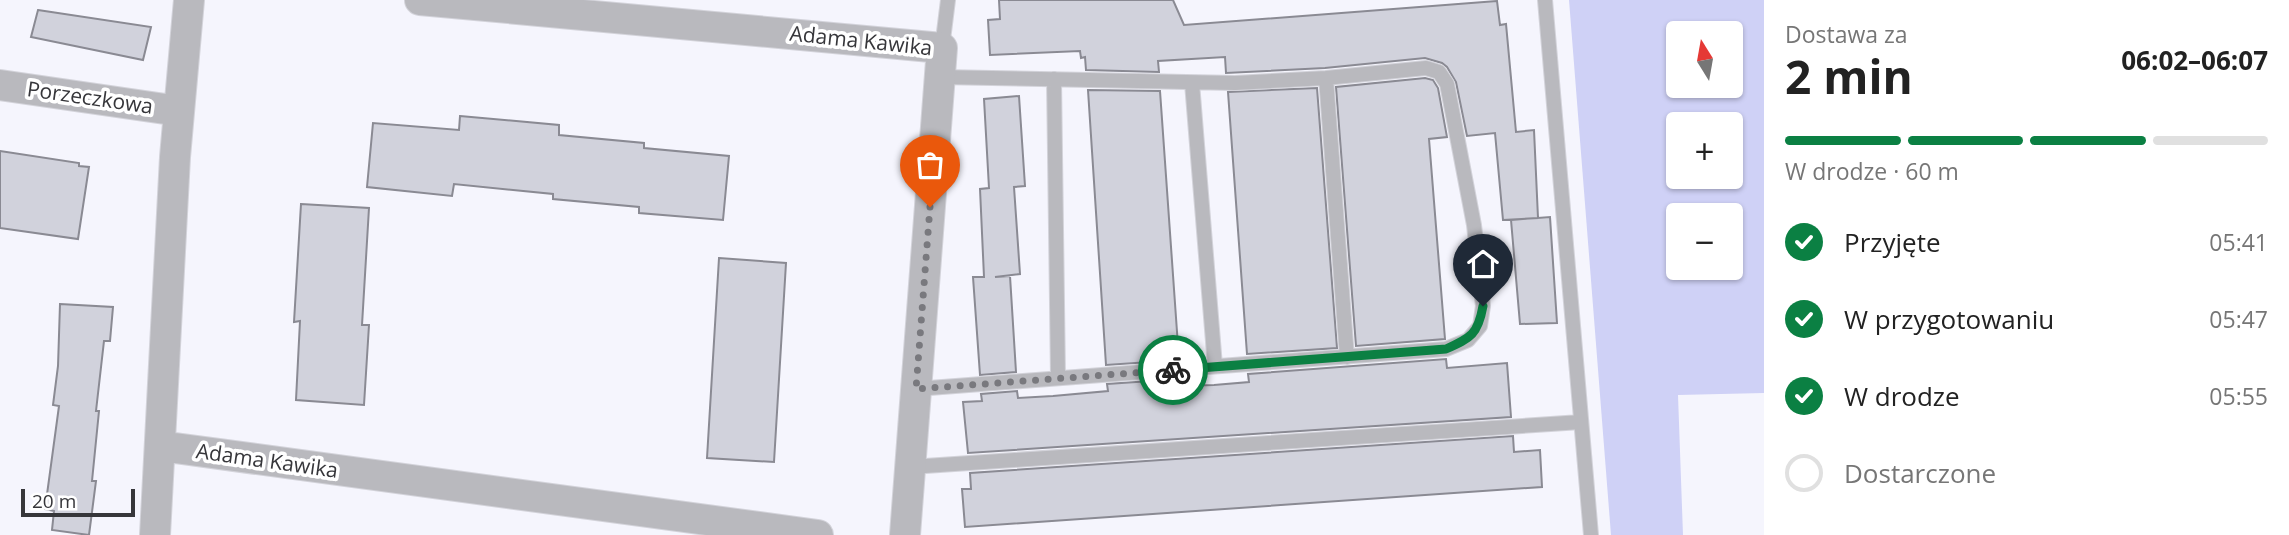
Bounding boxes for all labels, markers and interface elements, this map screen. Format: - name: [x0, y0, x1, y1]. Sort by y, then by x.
- text: Dostawa za: [1785, 18, 1908, 50]
- street label: Adama Kawika: [788, 19, 934, 61]
- north arrow: [1666, 21, 1743, 98]
- map controls: [1666, 21, 1743, 280]
- text: 06:02–06:07: [2121, 42, 2268, 78]
- text: 2 min: [1785, 45, 1913, 107]
- street label: Porzeczkowa: [25, 74, 155, 120]
- button: +: [1666, 112, 1743, 189]
- pin: [900, 135, 960, 207]
- icon: bag: [911, 146, 949, 184]
- text: W drodze · 60 m: [1785, 155, 1959, 187]
- button: −: [1666, 203, 1743, 280]
- icon: check: [1785, 223, 1823, 261]
- text: Przyjęte: [1844, 224, 1941, 260]
- text: 05:41: [2209, 226, 2268, 258]
- pin: [1453, 234, 1513, 306]
- icon: home: [1464, 245, 1502, 283]
- icon: check: [1785, 300, 1823, 338]
- text: W przygotowaniu: [1844, 301, 2054, 337]
- text: 05:47: [2209, 303, 2268, 335]
- courier: [1138, 335, 1208, 405]
- icon: bike: [1154, 351, 1192, 389]
- icon: check: [1785, 377, 1823, 415]
- text: W drodze: [1844, 378, 1960, 414]
- text: 05:55: [2209, 380, 2268, 412]
- street label: Adama Kawika: [194, 436, 340, 484]
- text: Dostarczone: [1844, 455, 1996, 491]
- scale bar: [21, 486, 135, 518]
- text: 20 m: [32, 488, 76, 514]

